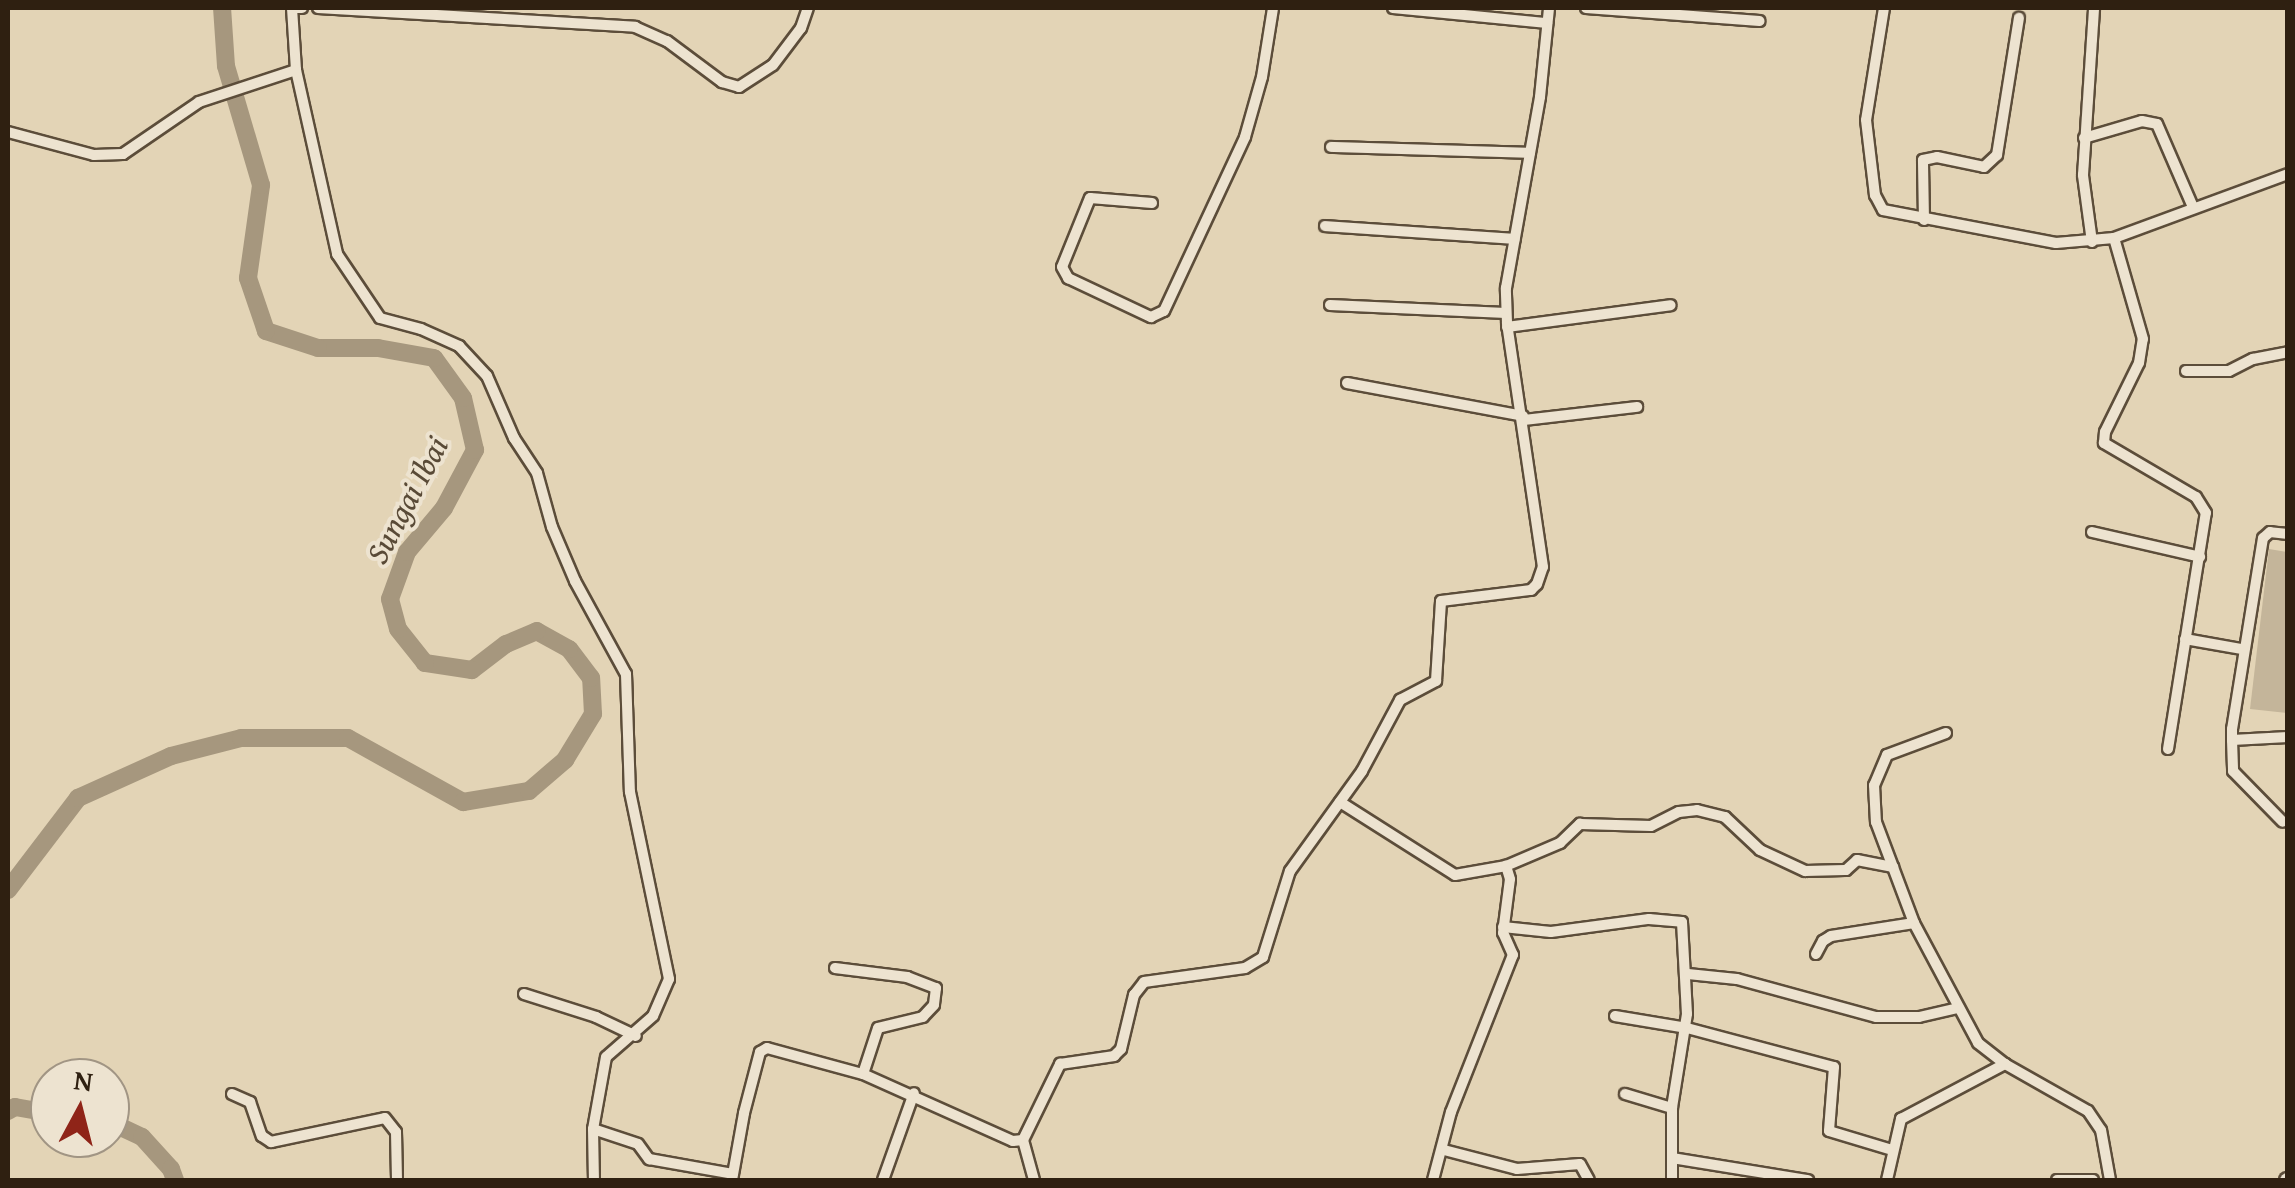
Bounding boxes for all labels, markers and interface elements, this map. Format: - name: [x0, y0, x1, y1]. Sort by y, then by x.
- water label: Sungai Ibai: [358, 430, 456, 570]
- north arrow: [30, 1058, 130, 1158]
- text: N: [72, 1058, 95, 1101]

